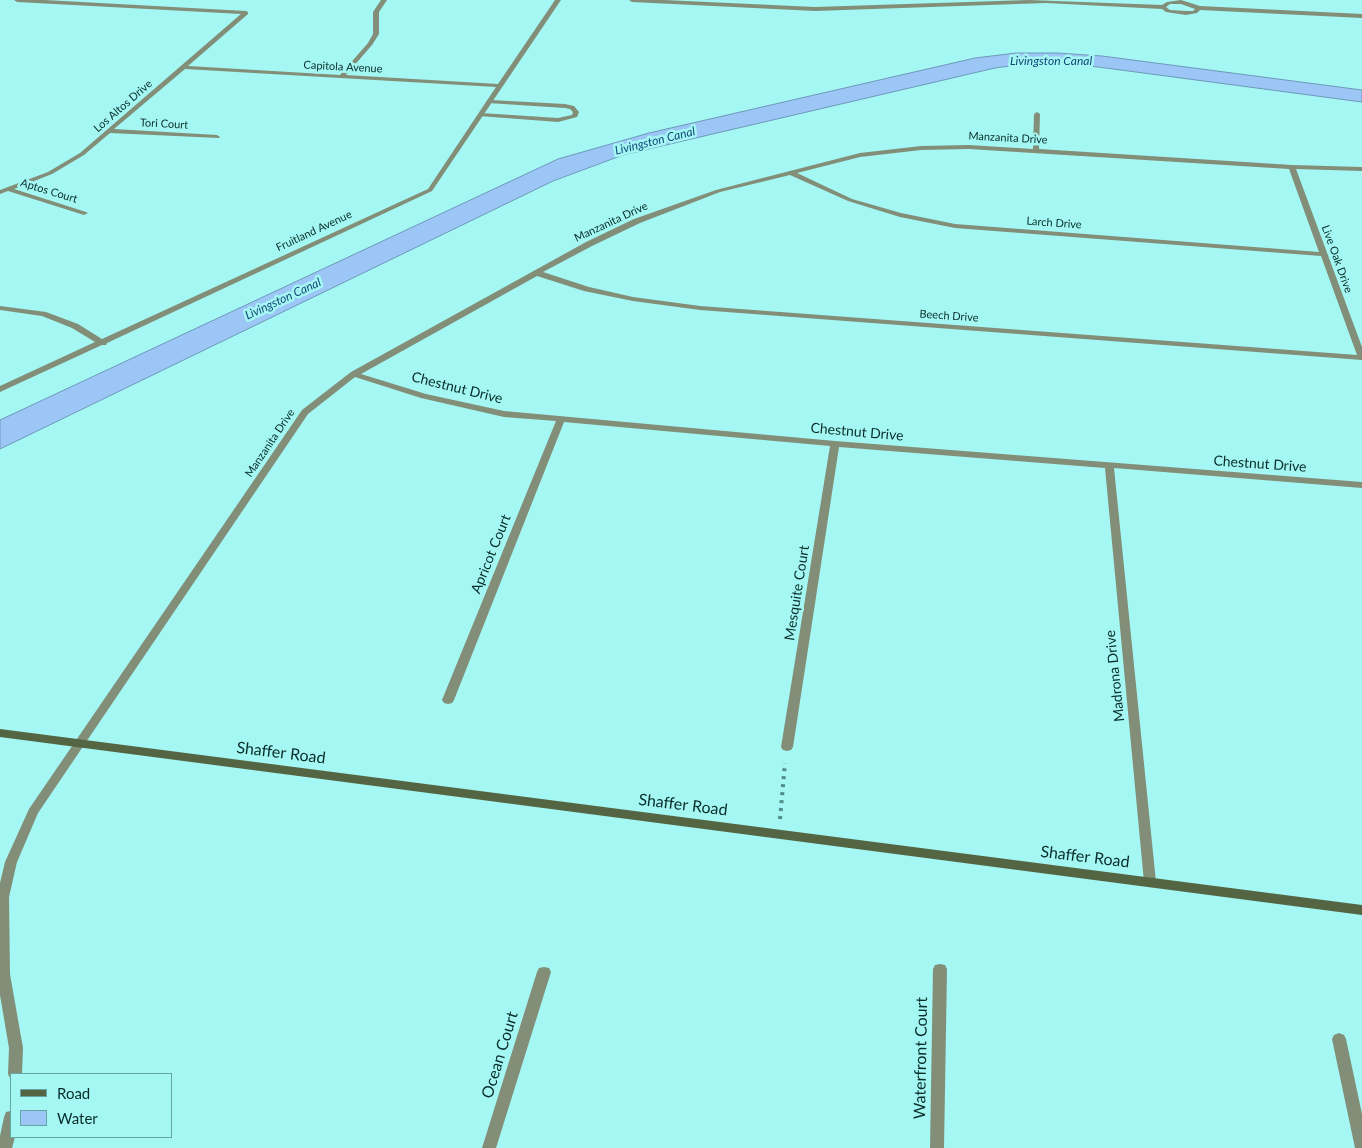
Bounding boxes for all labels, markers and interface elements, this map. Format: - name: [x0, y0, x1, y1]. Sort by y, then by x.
- water label: Livingston Canal: [1010, 54, 1092, 68]
- street label: Capitola Avenue: [303, 58, 383, 76]
- street label: Los Altos Drive: [91, 77, 155, 135]
- street label: Tori Court: [139, 116, 189, 132]
- water label: Livingston Canal: [613, 124, 697, 158]
- street label: Manzanita Drive: [968, 129, 1048, 147]
- street label: Aptos Court: [19, 176, 79, 206]
- street label: Manzanita Drive: [572, 199, 650, 245]
- street label: Fruitland Avenue: [274, 208, 354, 254]
- street label: Larch Drive: [1026, 214, 1082, 232]
- street label: Live Oak Drive: [1319, 223, 1355, 295]
- water label: Livingston Canal: [243, 275, 323, 323]
- street label: Beech Drive: [919, 307, 979, 325]
- street label: Chestnut Drive: [410, 369, 504, 407]
- street label: Manzanita Drive: [242, 406, 298, 480]
- street label: Chestnut Drive: [810, 420, 904, 444]
- street label: Chestnut Drive: [1213, 452, 1307, 476]
- street label: Apricot Court: [468, 512, 514, 596]
- street label: Mesquite Court: [781, 544, 813, 642]
- street label: Madrona Drive: [1102, 629, 1128, 723]
- street label: Shaffer Road: [235, 738, 327, 768]
- street label: Shaffer Road: [637, 790, 729, 820]
- street label: Shaffer Road: [1039, 842, 1131, 872]
- street label: Waterfront Court: [910, 997, 932, 1119]
- street label: Ocean Court: [478, 1009, 522, 1101]
- legend: [10, 1073, 172, 1138]
- text: Road: [57, 1084, 90, 1102]
- text: Water: [57, 1109, 98, 1127]

